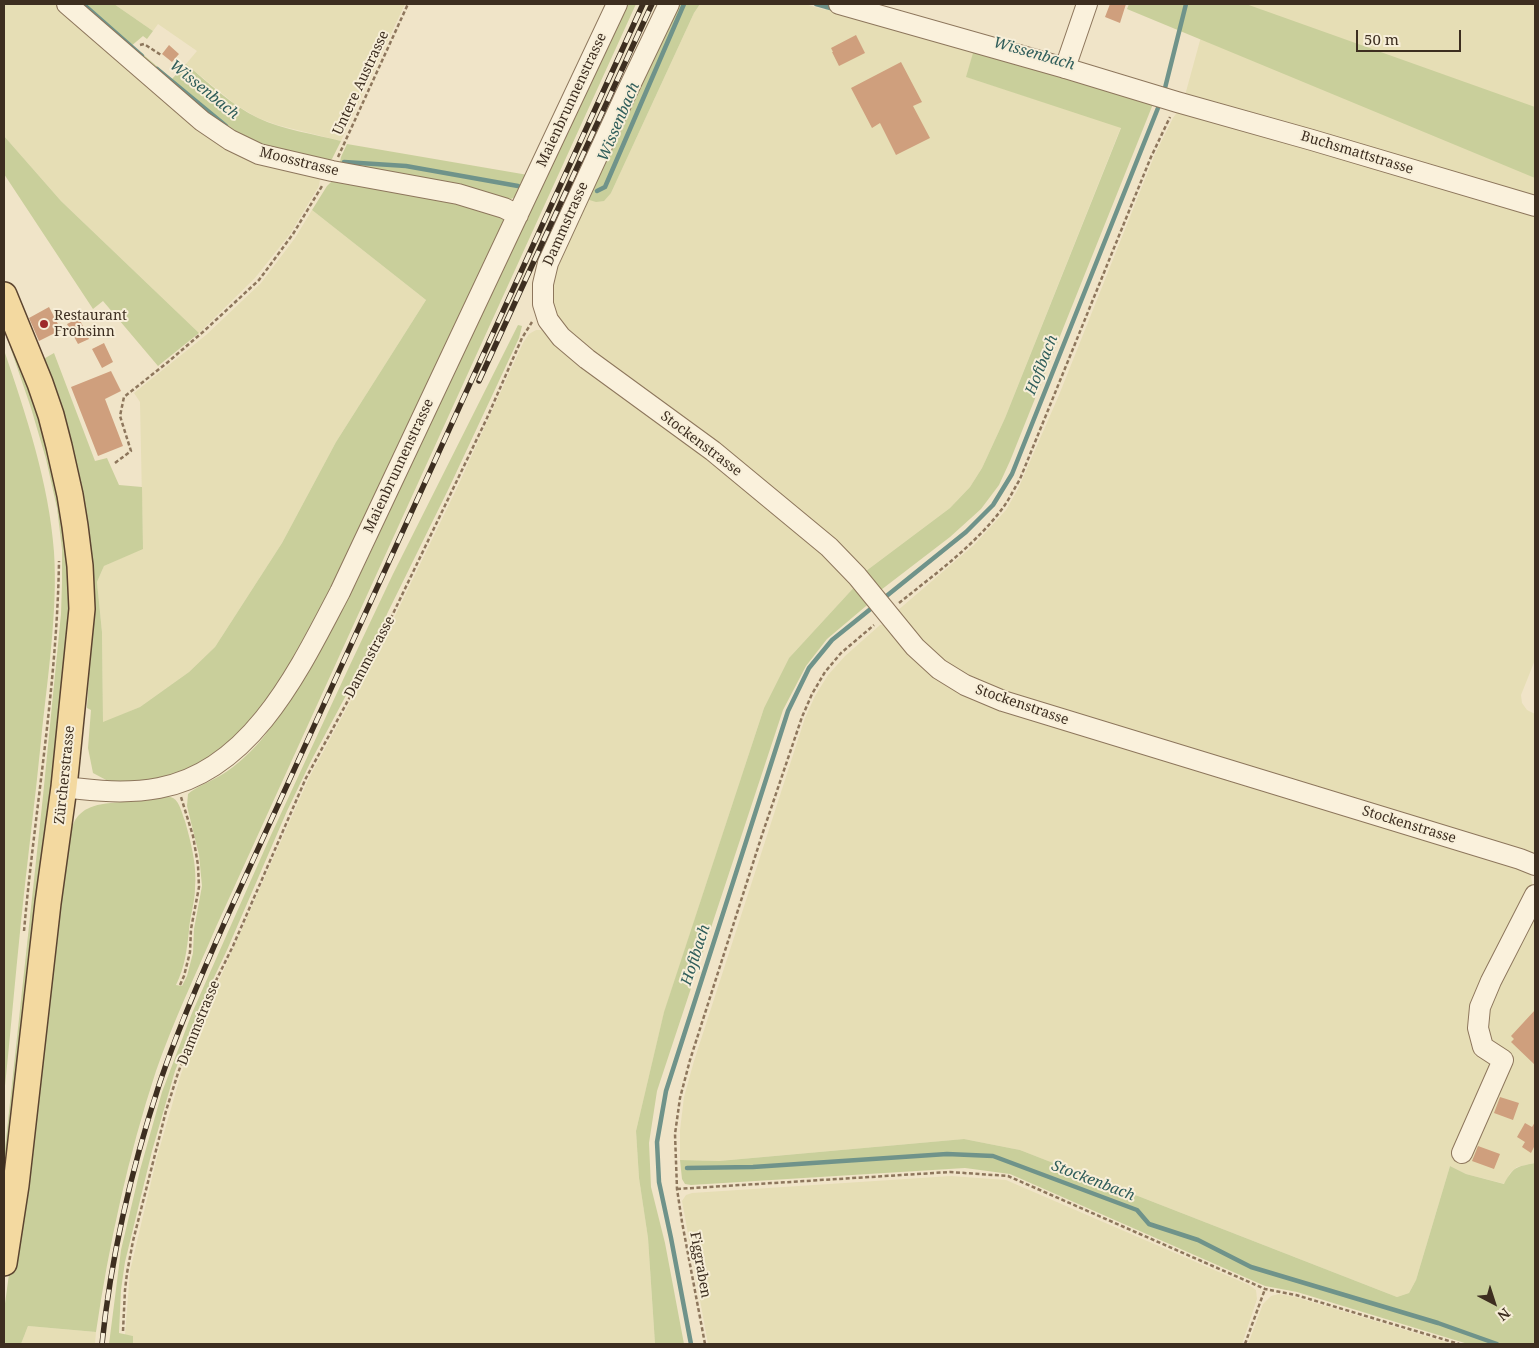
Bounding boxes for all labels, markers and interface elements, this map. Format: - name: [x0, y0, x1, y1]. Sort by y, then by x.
- scale bar: [1359, 20, 1464, 52]
- street label: Untere Austrasse: [329, 28, 393, 138]
- text: 50 m: [1364, 29, 1399, 49]
- street label: Maienbrunnenstrasse: [533, 30, 611, 170]
- water label: Wissenbach: [991, 34, 1077, 74]
- water label: Wissenbach: [166, 57, 242, 123]
- water label: Wissenbach: [594, 80, 644, 164]
- street label: Buchsmattstrasse: [1299, 128, 1415, 178]
- street label: Moosstrasse: [258, 144, 340, 180]
- street label: Dammstrasse: [540, 179, 592, 269]
- place label: Restaurant Frohsinn: [54, 308, 127, 341]
- marker: Restaurant Frohsinn: [38, 318, 50, 330]
- water label: Hofibach: [1022, 333, 1062, 397]
- street label: Maienbrunnenstrasse: [360, 396, 438, 536]
- street label: Stockenstrasse: [657, 408, 745, 480]
- street label: Dammstrasse: [341, 613, 399, 701]
- street label: Stockenstrasse: [973, 681, 1071, 729]
- street label: Zürcherstrasse: [51, 725, 79, 825]
- street label: Stockenstrasse: [1360, 803, 1458, 847]
- water label: Hofibach: [678, 922, 714, 988]
- street label: Dammstrasse: [174, 978, 224, 1068]
- water label: Stockenbach: [1049, 1157, 1137, 1205]
- street label: Figgraben: [686, 1230, 714, 1300]
- north arrow: [1469, 1278, 1519, 1328]
- text: N: [1494, 1304, 1514, 1326]

